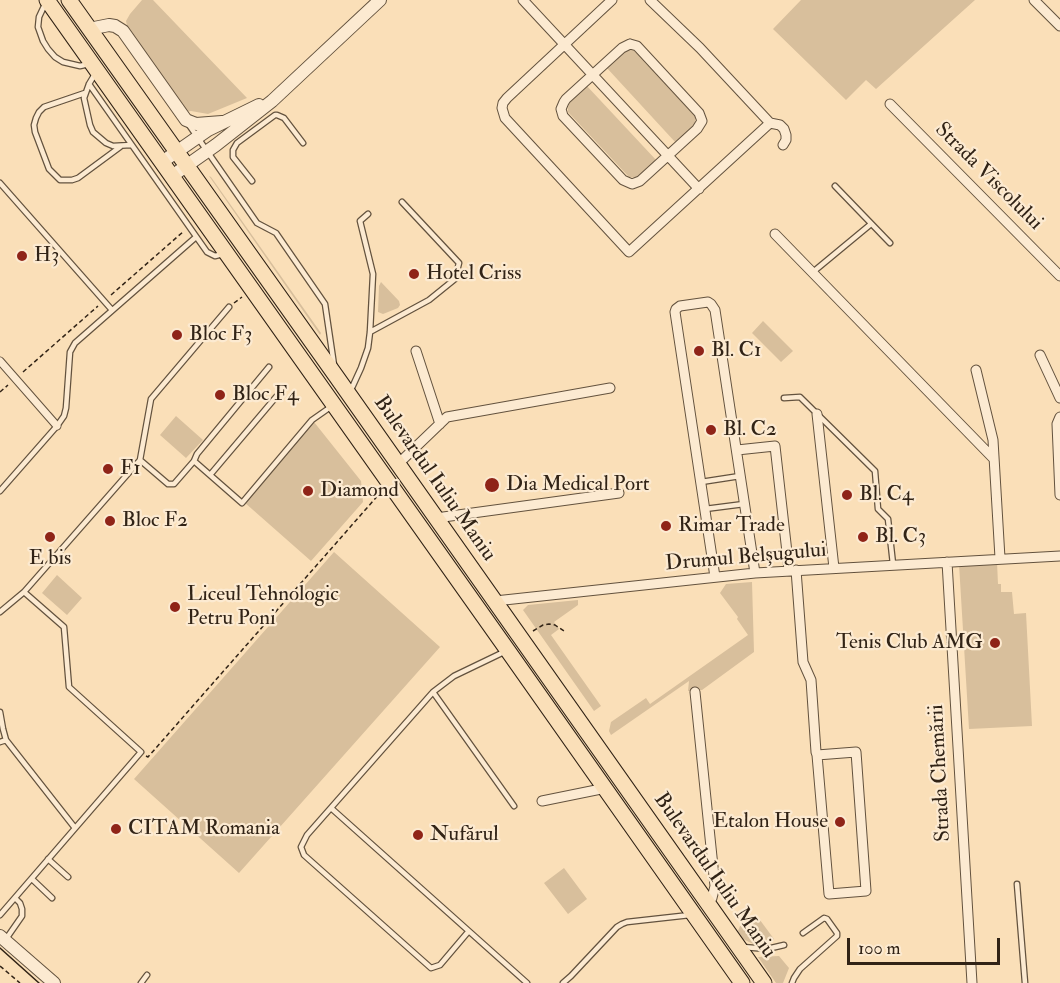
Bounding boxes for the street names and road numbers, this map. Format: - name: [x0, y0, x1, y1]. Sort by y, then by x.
- street label: Strada Viscolului: [929, 118, 1047, 236]
- street label: Bulevardul Iuliu Maniu: [367, 391, 501, 567]
- street label: Drumul Belșugului: [664, 538, 828, 578]
- street label: Strada Chemării: [925, 704, 957, 842]
- street label: Bulevardul Iuliu Maniu: [647, 788, 781, 964]

